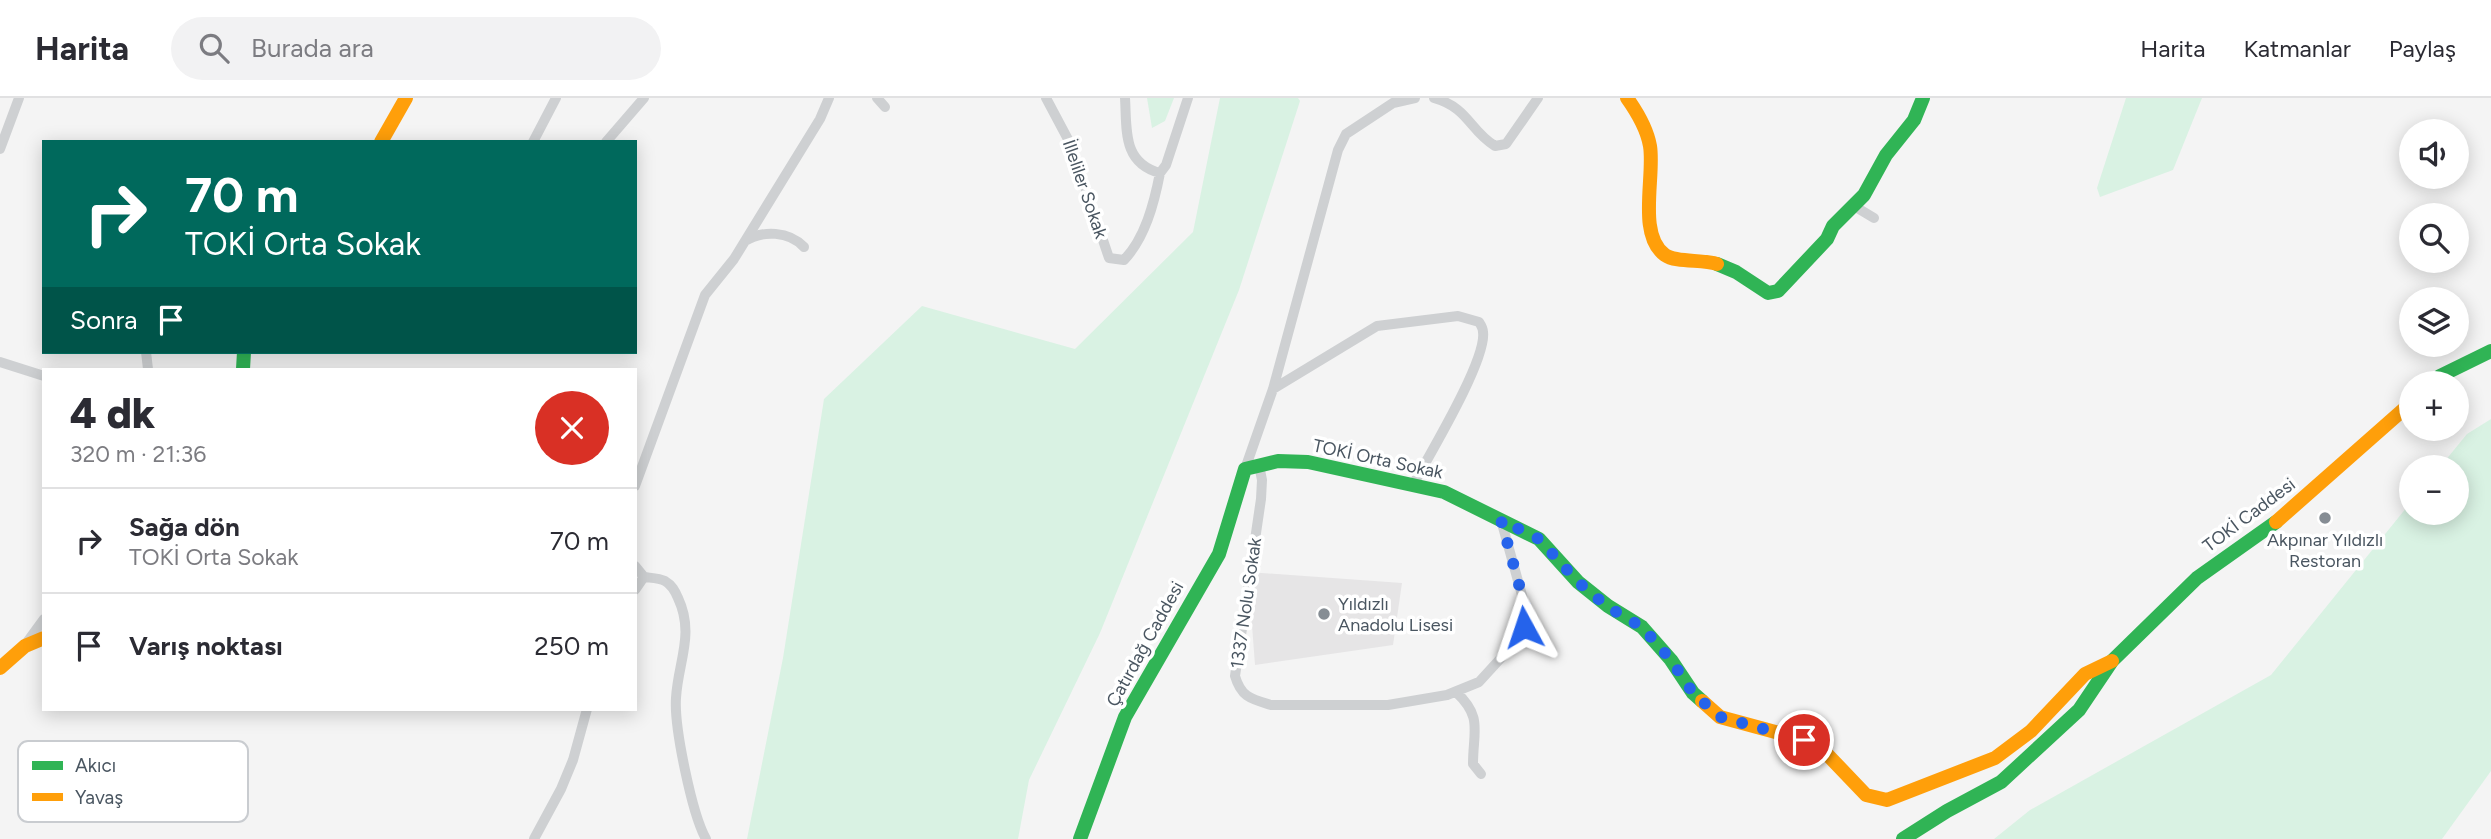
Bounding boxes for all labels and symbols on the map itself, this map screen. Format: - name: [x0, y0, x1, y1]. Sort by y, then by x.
- street label: İlleliler Sokak: [1058, 137, 1112, 242]
- street label: TOKİ Orta Sokak: [1311, 434, 1445, 484]
- street label: TOKİ Caddesi: [2199, 473, 2299, 557]
- marker: Akpınar Yıldızlı Restoran: [2317, 510, 2333, 526]
- place label: Akpınar Yıldızlı Restoran: [2267, 529, 2383, 572]
- street label: 1337 Nolu Sokak: [1226, 536, 1266, 670]
- street label: Çatırdağ Caddesi: [1102, 578, 1188, 710]
- position arrow: [1487, 590, 1561, 664]
- place label: Yıldızlı Anadolu Lisesi: [1338, 593, 1453, 636]
- marker: Yıldızlı Anadolu Lisesi: [1316, 606, 1332, 622]
- pin: [1774, 710, 1834, 770]
- legend: [18, 741, 248, 822]
- text: Akıcı: [75, 754, 116, 777]
- text: Yavaş: [75, 786, 123, 809]

